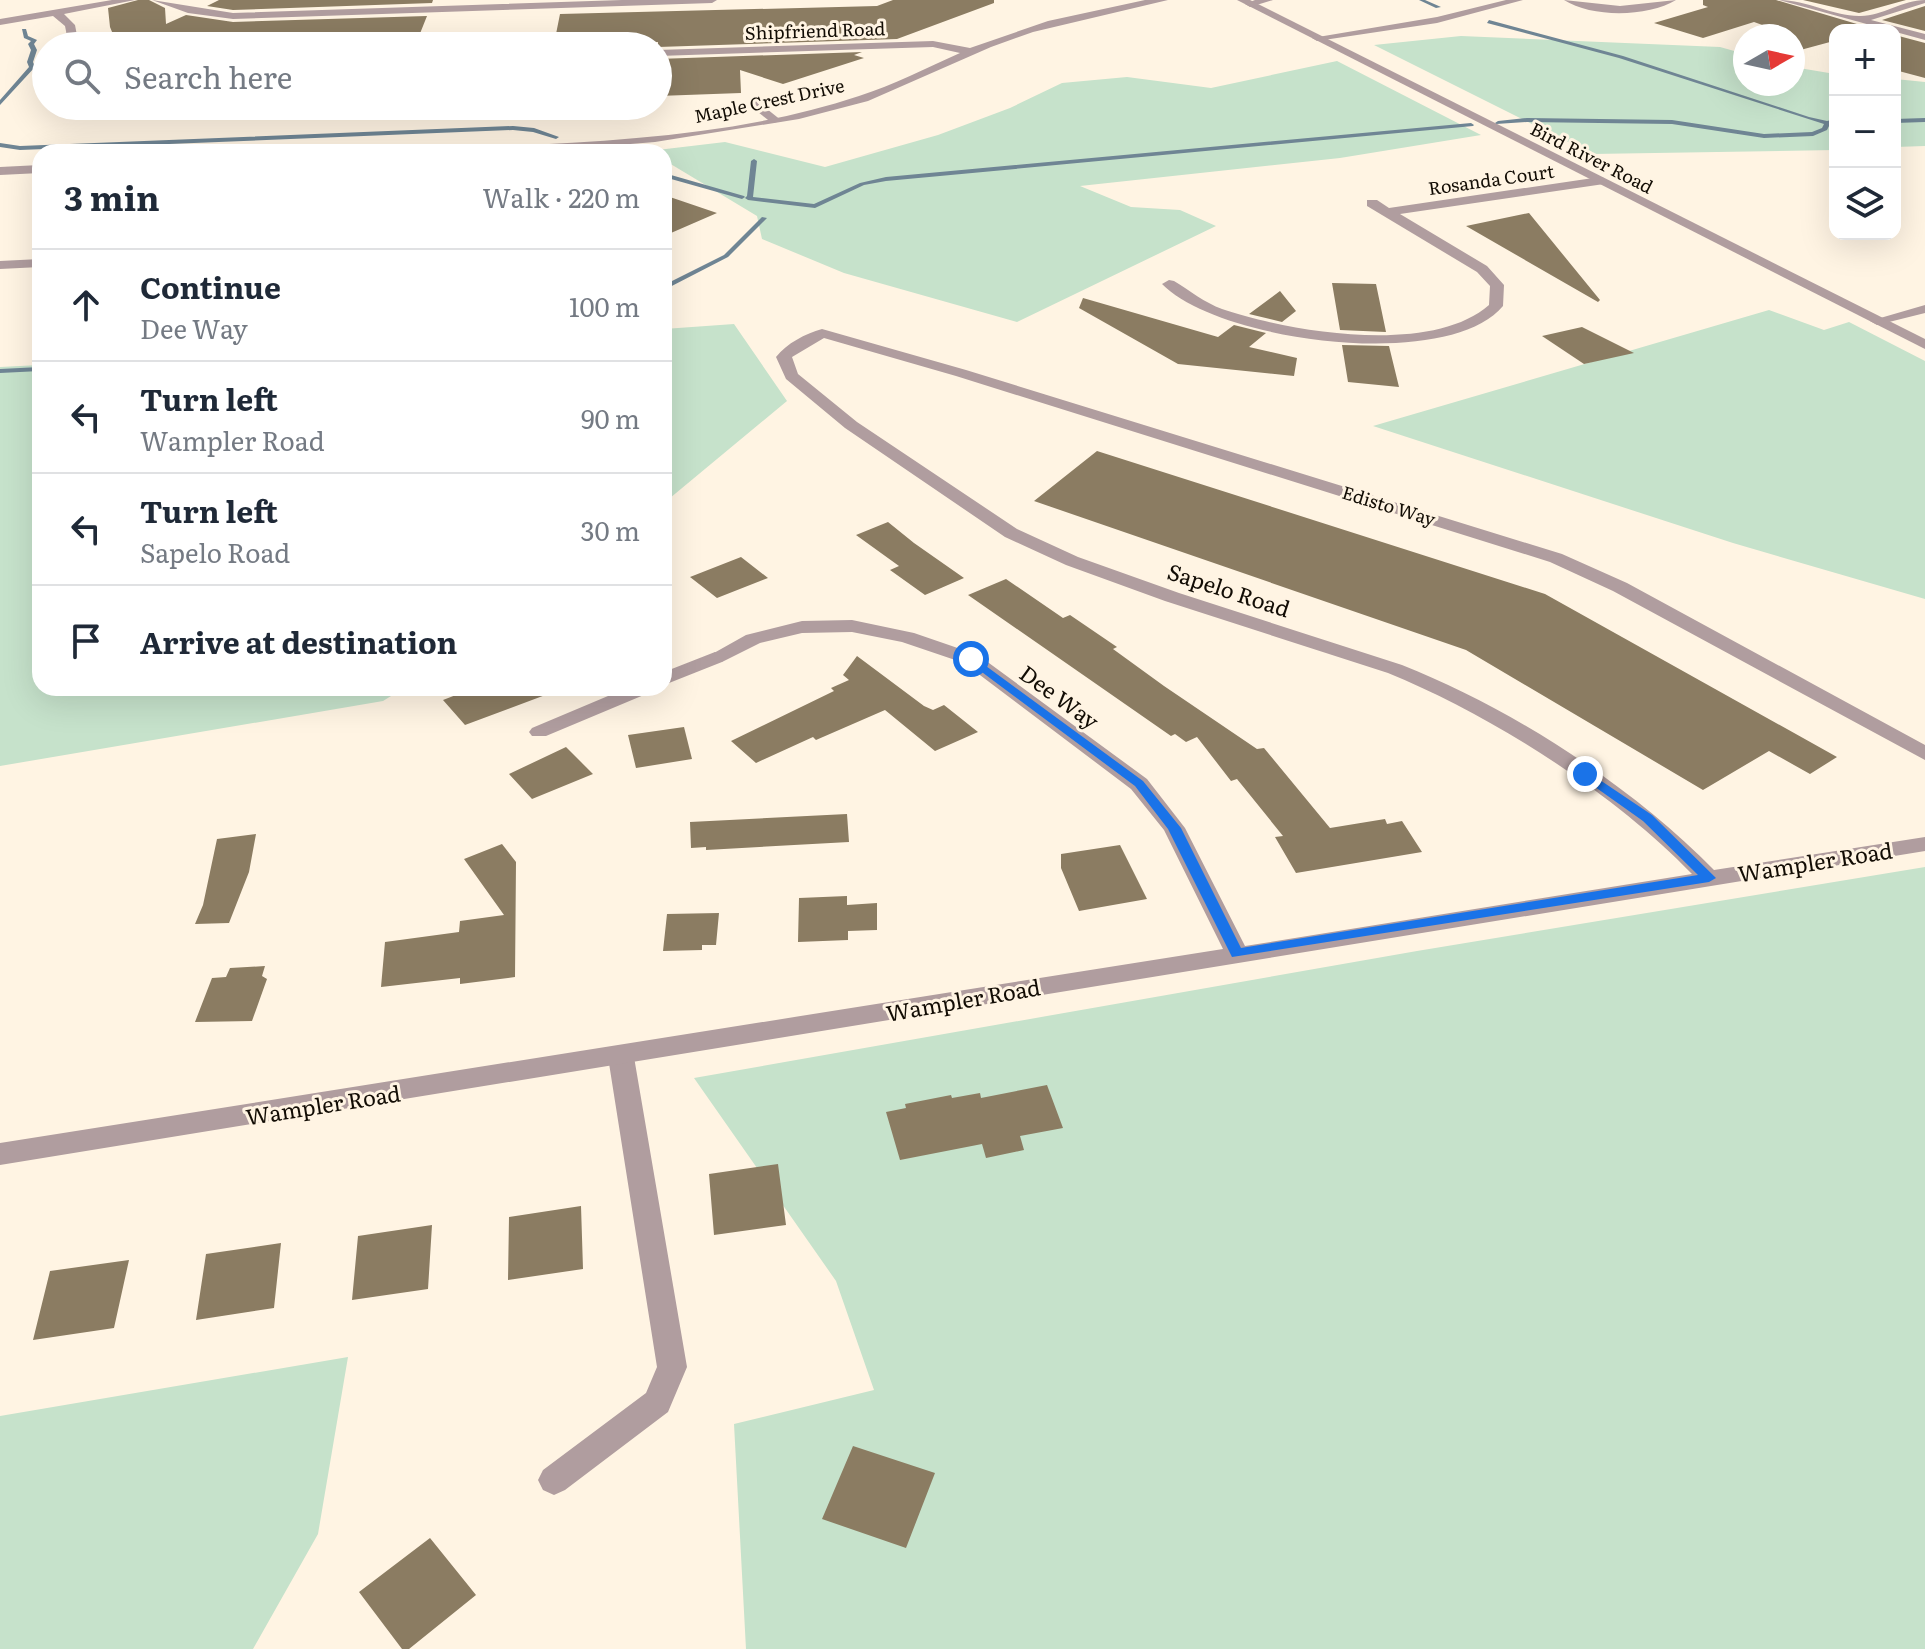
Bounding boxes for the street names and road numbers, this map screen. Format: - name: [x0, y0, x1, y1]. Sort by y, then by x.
- street label: Shipfriend Road: [744, 14, 886, 46]
- street label: Maple Crest Drive: [691, 71, 847, 129]
- street label: Bird River Road: [1526, 114, 1658, 200]
- street label: Rosanda Court: [1426, 157, 1556, 201]
- street label: Edisto Way: [1339, 478, 1440, 532]
- street label: Sapelo Road: [1163, 554, 1295, 624]
- street label: Dee Way: [1013, 656, 1107, 736]
- street label: Wampler Road: [1735, 832, 1895, 890]
- street label: Wampler Road: [883, 969, 1043, 1029]
- street label: Wampler Road: [243, 1075, 403, 1133]

